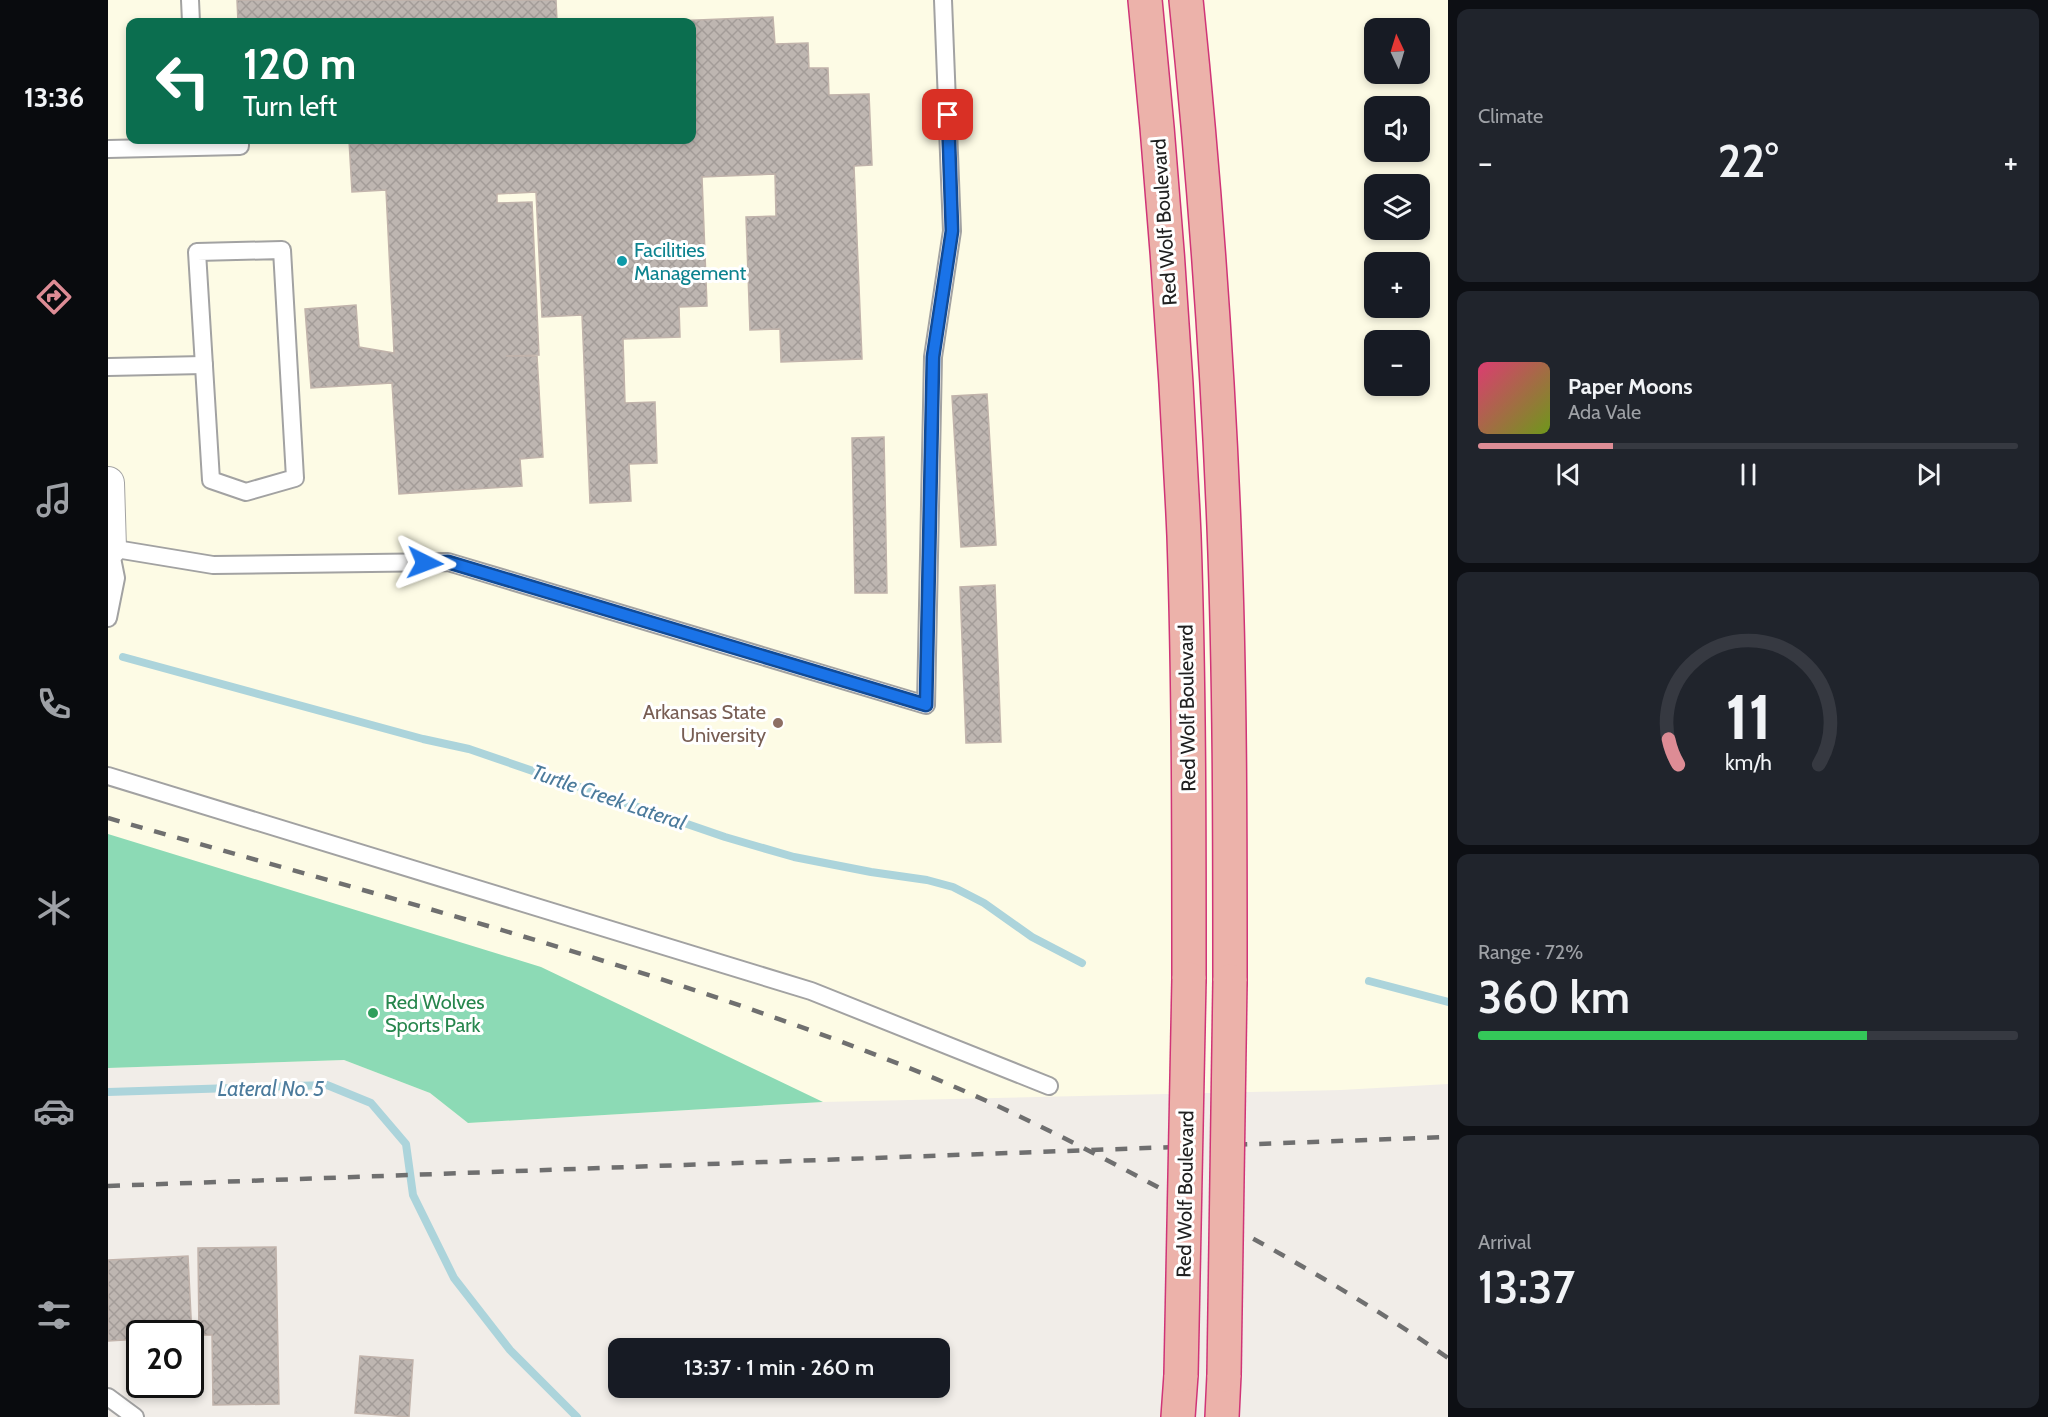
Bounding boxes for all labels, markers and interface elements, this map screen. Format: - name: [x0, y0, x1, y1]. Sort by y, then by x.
- north arrow: [1364, 18, 1430, 84]
- map controls: [1364, 18, 1430, 396]
- text: 120 m: [243, 38, 356, 90]
- icon: left: [144, 42, 222, 120]
- text: 13:36: [24, 81, 84, 114]
- pin: [922, 89, 973, 140]
- text: Turn left: [243, 90, 337, 123]
- button: sound: [1364, 96, 1430, 162]
- icon: arrive: [931, 98, 964, 131]
- text: Climate: [1478, 104, 1543, 128]
- text: 22°: [1718, 134, 1778, 188]
- street label: Red Wolf Boulevard: [1146, 138, 1182, 306]
- text: −: [1478, 142, 1493, 182]
- text: +: [2003, 142, 2018, 182]
- button: layers: [1364, 174, 1430, 240]
- place label: Facilities Management: [634, 238, 746, 285]
- button: +: [1364, 252, 1430, 318]
- marker: Facilities Management: [615, 254, 629, 268]
- icon: directions: [33, 276, 75, 318]
- button: −: [1364, 330, 1430, 396]
- text: Paper Moons: [1568, 373, 1692, 400]
- text: Ada Vale: [1568, 400, 1641, 424]
- icon: previous: [1552, 458, 1585, 491]
- icon: pause: [1732, 458, 1765, 491]
- icon: next: [1912, 458, 1945, 491]
- icon: music: [33, 479, 75, 521]
- position arrow: [393, 531, 457, 595]
- street label: Red Wolf Boulevard: [1174, 624, 1200, 792]
- text: 11: [1725, 680, 1771, 756]
- icon: phone: [33, 683, 75, 725]
- place label: Arkansas State University: [643, 700, 766, 747]
- marker: Arkansas State University: [771, 716, 785, 730]
- text: km/h: [1725, 750, 1771, 776]
- water label: Turtle Creek Lateral: [529, 759, 689, 835]
- icon: climate: [33, 887, 75, 929]
- text: Range · 72%: [1478, 940, 1583, 964]
- text: 360 km: [1478, 970, 1630, 1024]
- place label: Red Wolves Sports Park: [385, 990, 484, 1037]
- marker: Red Wolves Sports Park: [366, 1006, 380, 1020]
- water label: Lateral No. 5: [218, 1076, 325, 1101]
- icon: car: [33, 1090, 75, 1132]
- street label: Red Wolf Boulevard: [1172, 1110, 1198, 1278]
- text: Arrival: [1478, 1230, 1531, 1254]
- text: 13:37: [1478, 1260, 1575, 1314]
- icon: filters: [33, 1294, 75, 1336]
- speed limit sign: 20: [126, 1320, 204, 1398]
- text: 13:37 · 1 min · 260 m: [684, 1354, 874, 1381]

